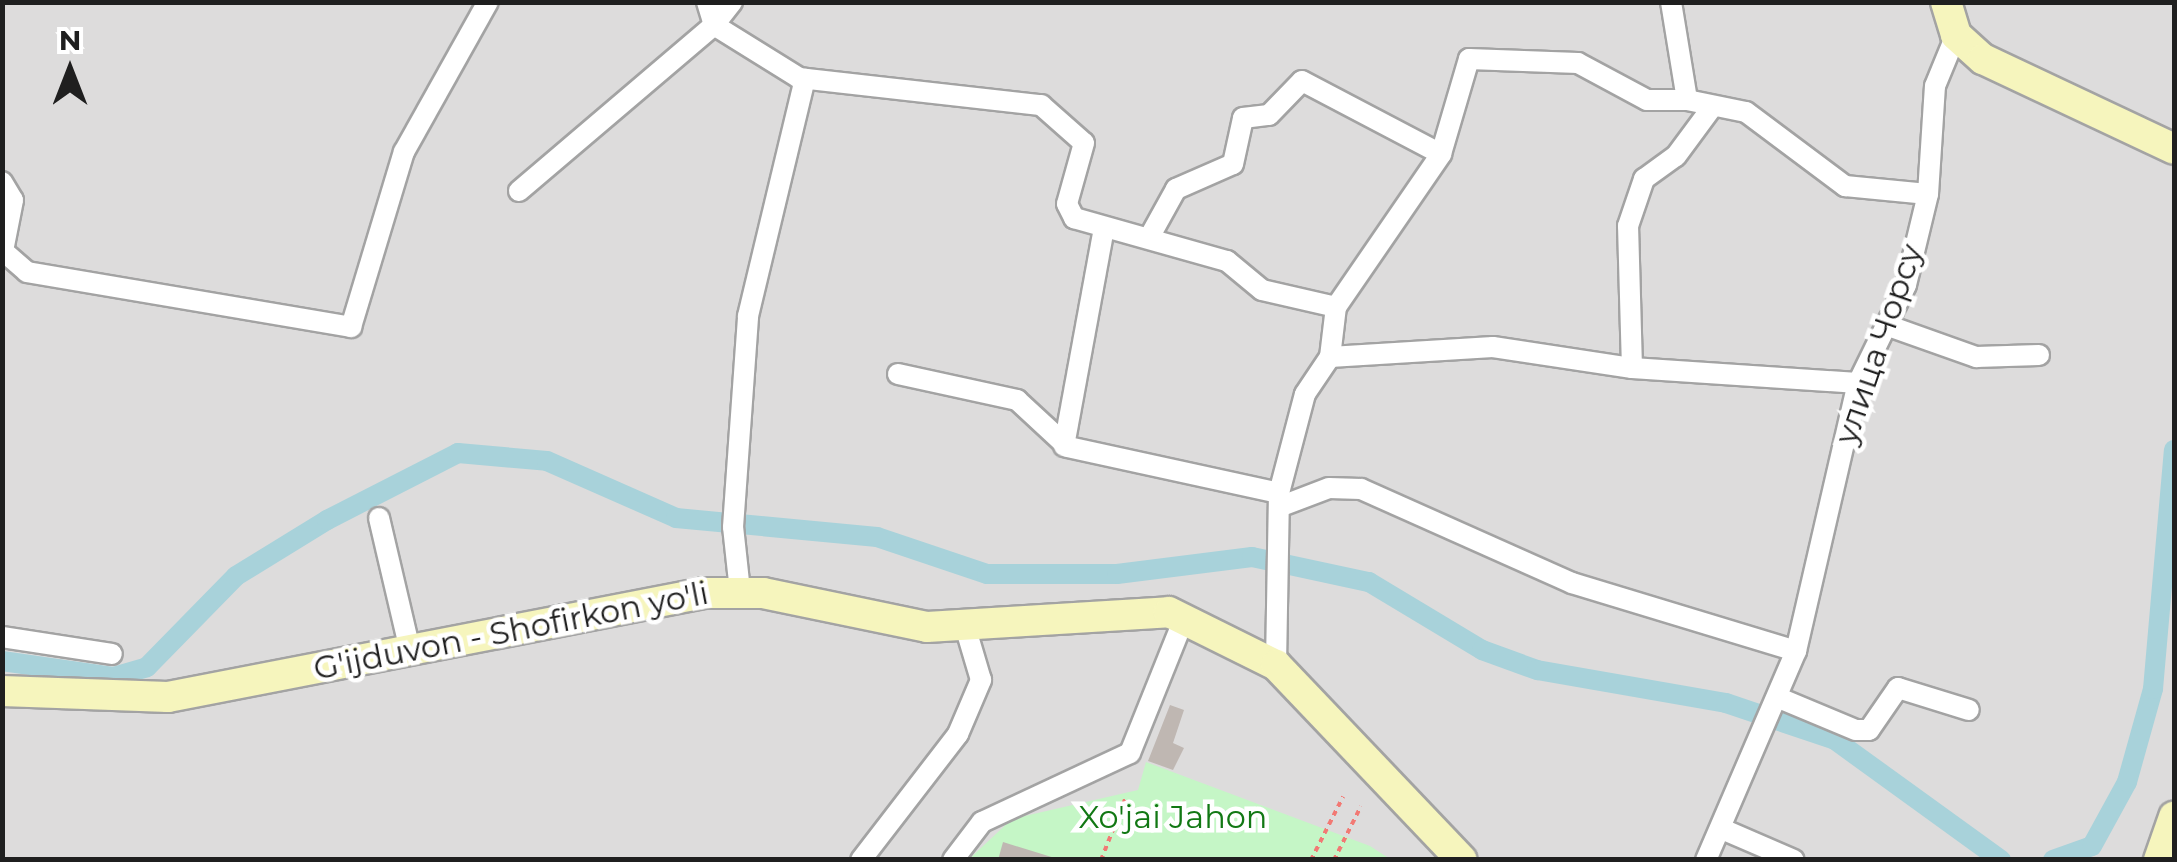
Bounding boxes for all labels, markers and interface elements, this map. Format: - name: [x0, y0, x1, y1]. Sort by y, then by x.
- north arrow: [20, 20, 120, 120]
- text: N: [59, 23, 81, 57]
- street label: улица Чорсу: [1827, 239, 1931, 449]
- street label: G'ijduvon - Shofirkon yo'li: [310, 574, 712, 688]
- park label: Xo'jai Jahon: [1079, 798, 1267, 836]

